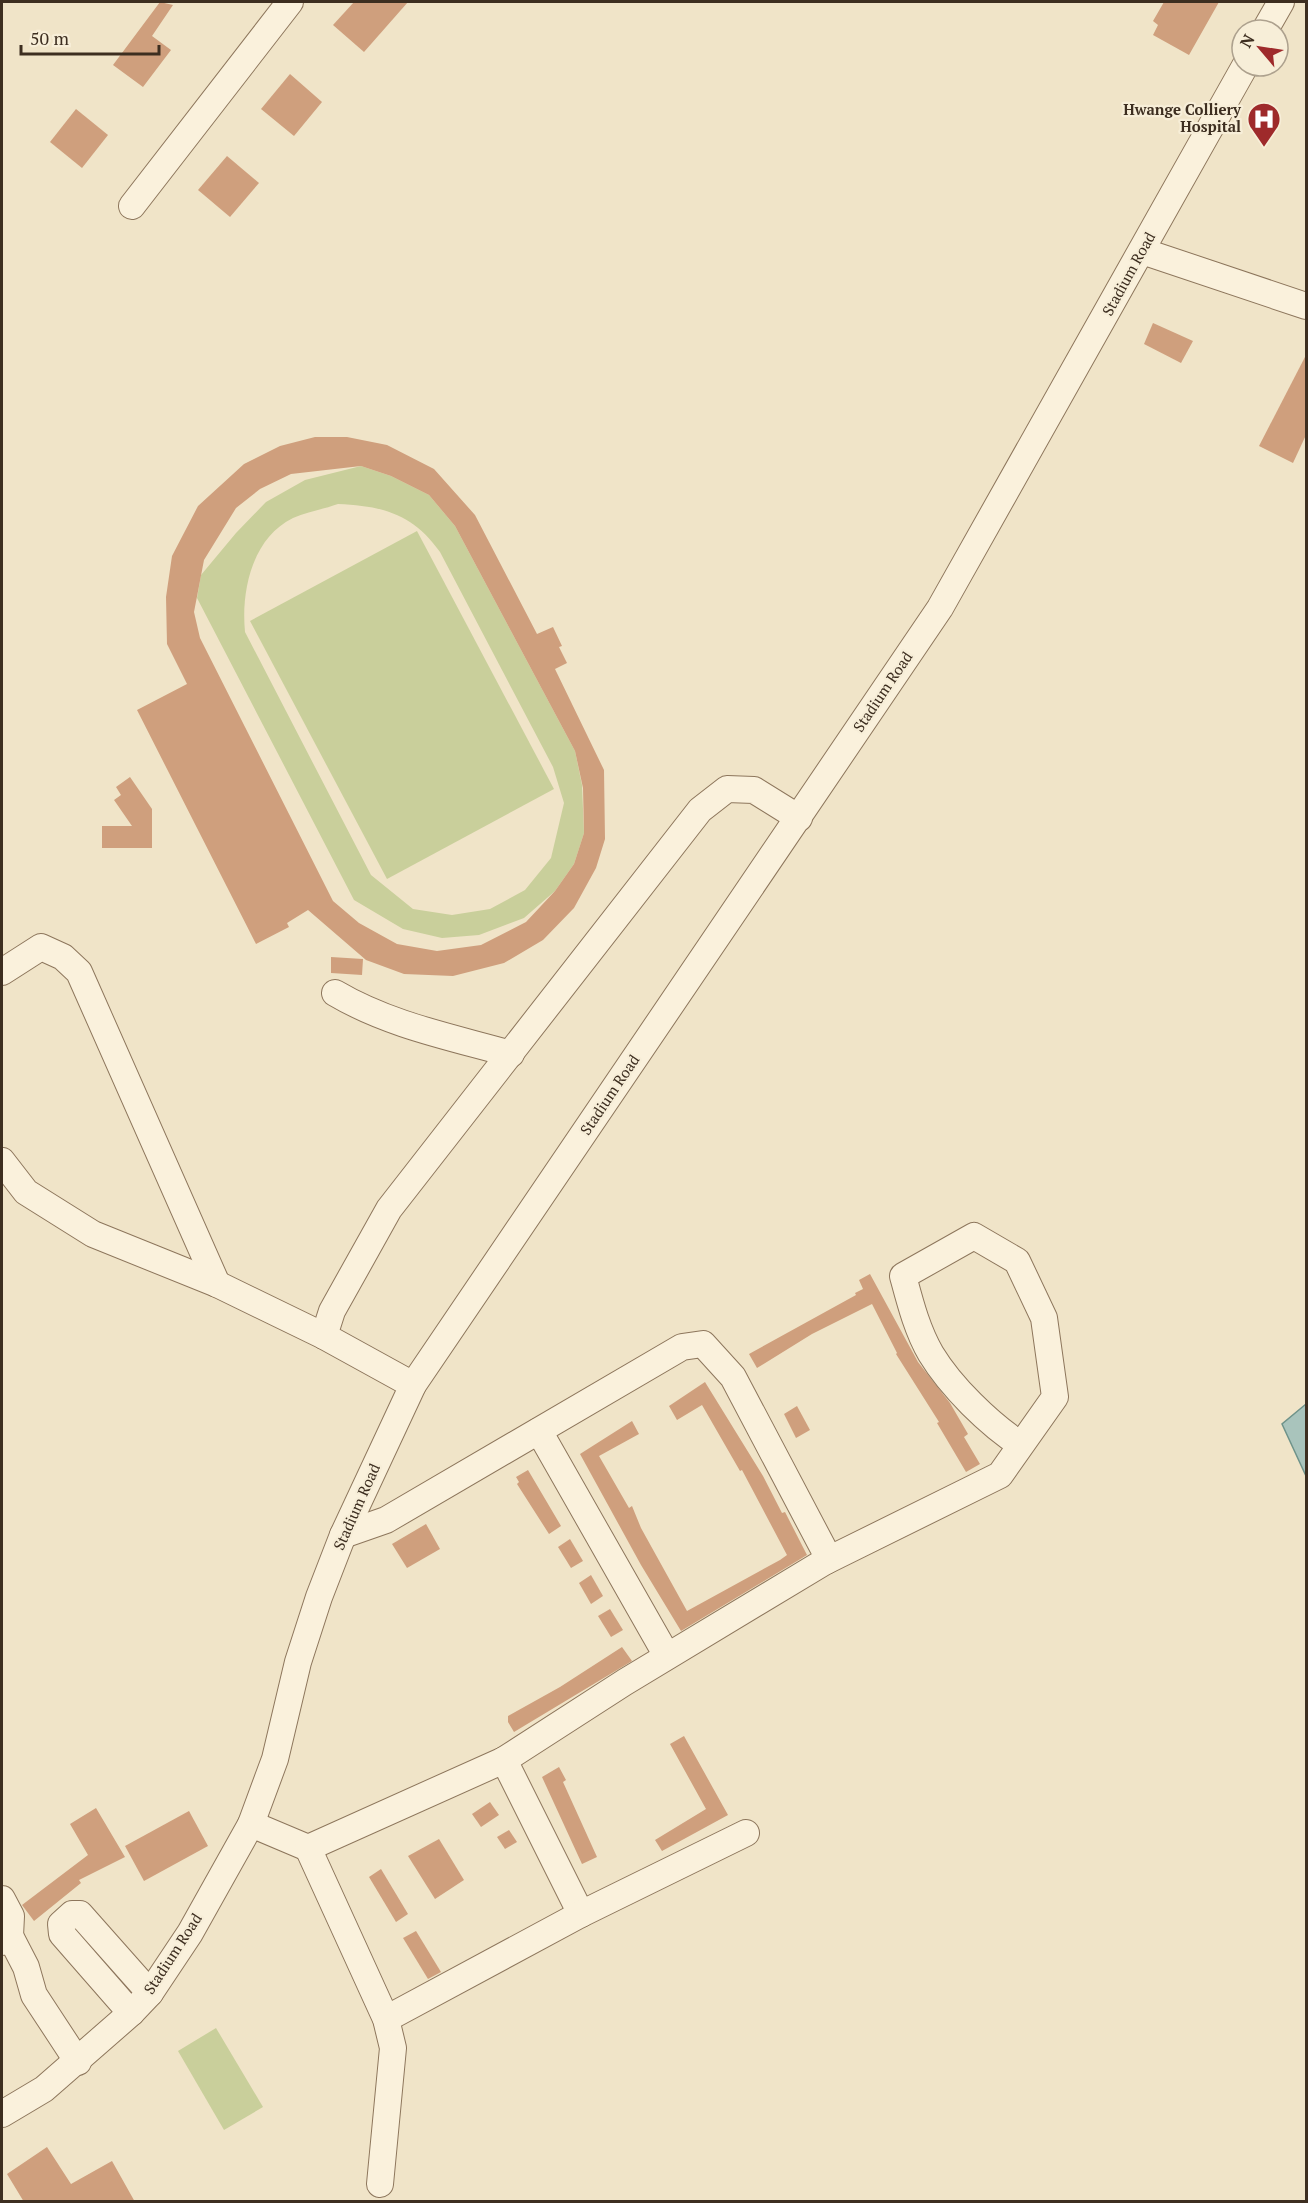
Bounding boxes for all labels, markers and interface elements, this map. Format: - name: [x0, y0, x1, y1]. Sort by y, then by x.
- scale bar: [21, 18, 159, 56]
- north arrow: [1230, 18, 1290, 78]
- text: 50 m: [30, 26, 70, 50]
- text: N: [1234, 30, 1259, 51]
- place label: Hwange Colliery Hospital: [1123, 99, 1242, 136]
- hospital icon: Hwange Colliery Hospital: [1246, 101, 1282, 148]
- street label: Stadium Road: [1097, 228, 1159, 319]
- street label: Stadium Road: [848, 647, 916, 735]
- street label: Stadium Road: [575, 1050, 643, 1138]
- street label: Stadium Road: [328, 1460, 384, 1553]
- street label: Stadium Road: [139, 1909, 206, 1998]

